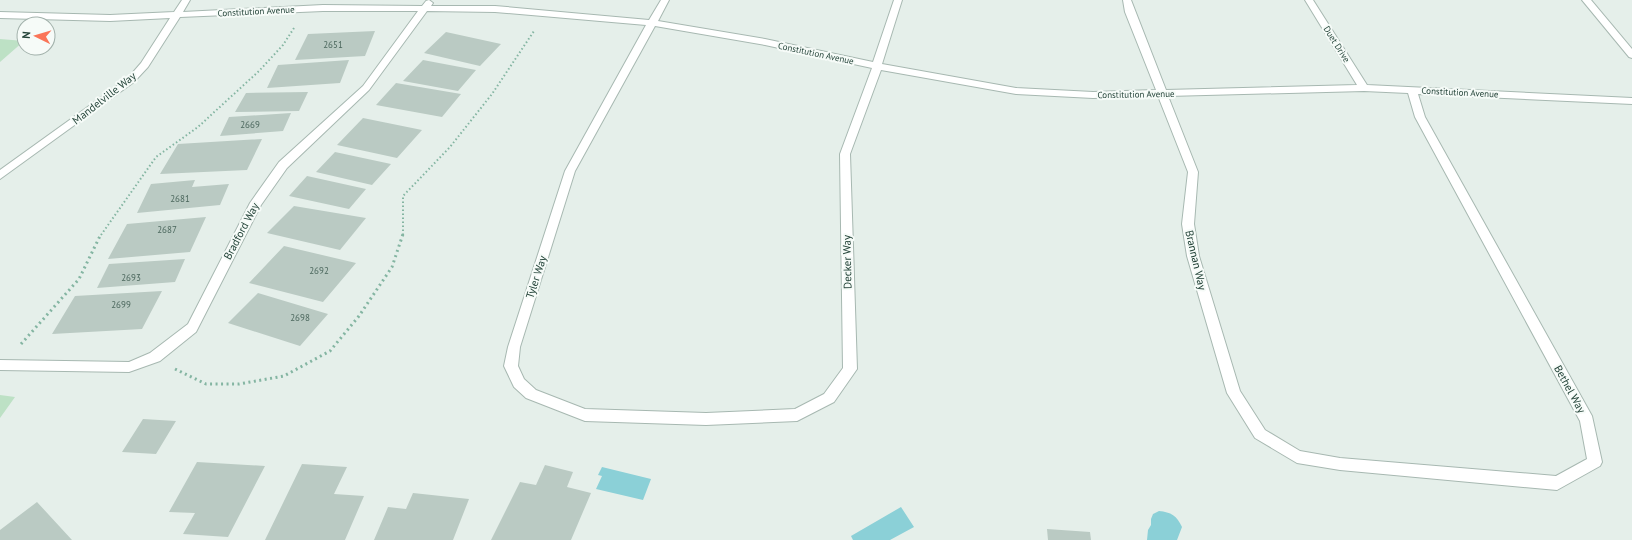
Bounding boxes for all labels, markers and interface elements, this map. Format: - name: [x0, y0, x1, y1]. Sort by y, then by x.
- street label: Constitution Avenue: [217, 3, 295, 19]
- north arrow: [16, 16, 56, 56]
- street label: Duet Drive: [1321, 24, 1353, 65]
- text: N: [19, 31, 33, 39]
- house number: 2651: [323, 39, 343, 50]
- street label: Constitution Avenue: [777, 40, 855, 66]
- street label: Mandelville Way: [69, 68, 139, 127]
- street label: Constitution Avenue: [1421, 84, 1499, 100]
- street label: Constitution Avenue: [1097, 88, 1175, 100]
- house number: 2669: [240, 119, 260, 130]
- house number: 2681: [170, 193, 190, 204]
- street label: Bradford Way: [220, 199, 262, 262]
- house number: 2687: [157, 224, 177, 235]
- street label: Brannan Way: [1182, 229, 1210, 292]
- street label: Decker Way: [840, 234, 854, 289]
- street label: Tyler Way: [522, 253, 550, 300]
- house number: 2692: [309, 265, 329, 276]
- house number: 2693: [121, 272, 141, 283]
- house number: 2699: [111, 299, 131, 310]
- house number: 2698: [290, 312, 310, 323]
- street label: Bethel Way: [1551, 363, 1589, 416]

